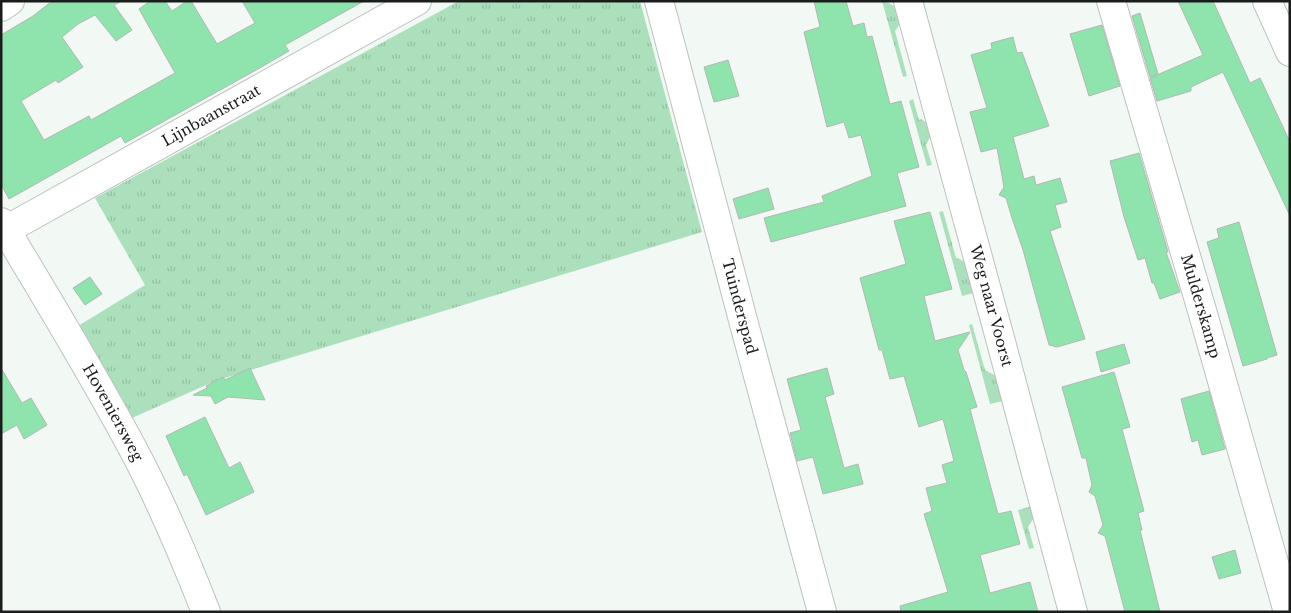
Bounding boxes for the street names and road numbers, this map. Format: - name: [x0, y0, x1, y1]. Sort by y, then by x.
- street label: Lijnbaanstraat: [159, 80, 264, 150]
- street label: Weg naar Voorst: [966, 242, 1017, 369]
- street label: Mulderskamp: [1177, 252, 1225, 360]
- street label: Tuinderspad: [718, 257, 762, 356]
- street label: Hoveniersweg: [79, 360, 148, 465]

